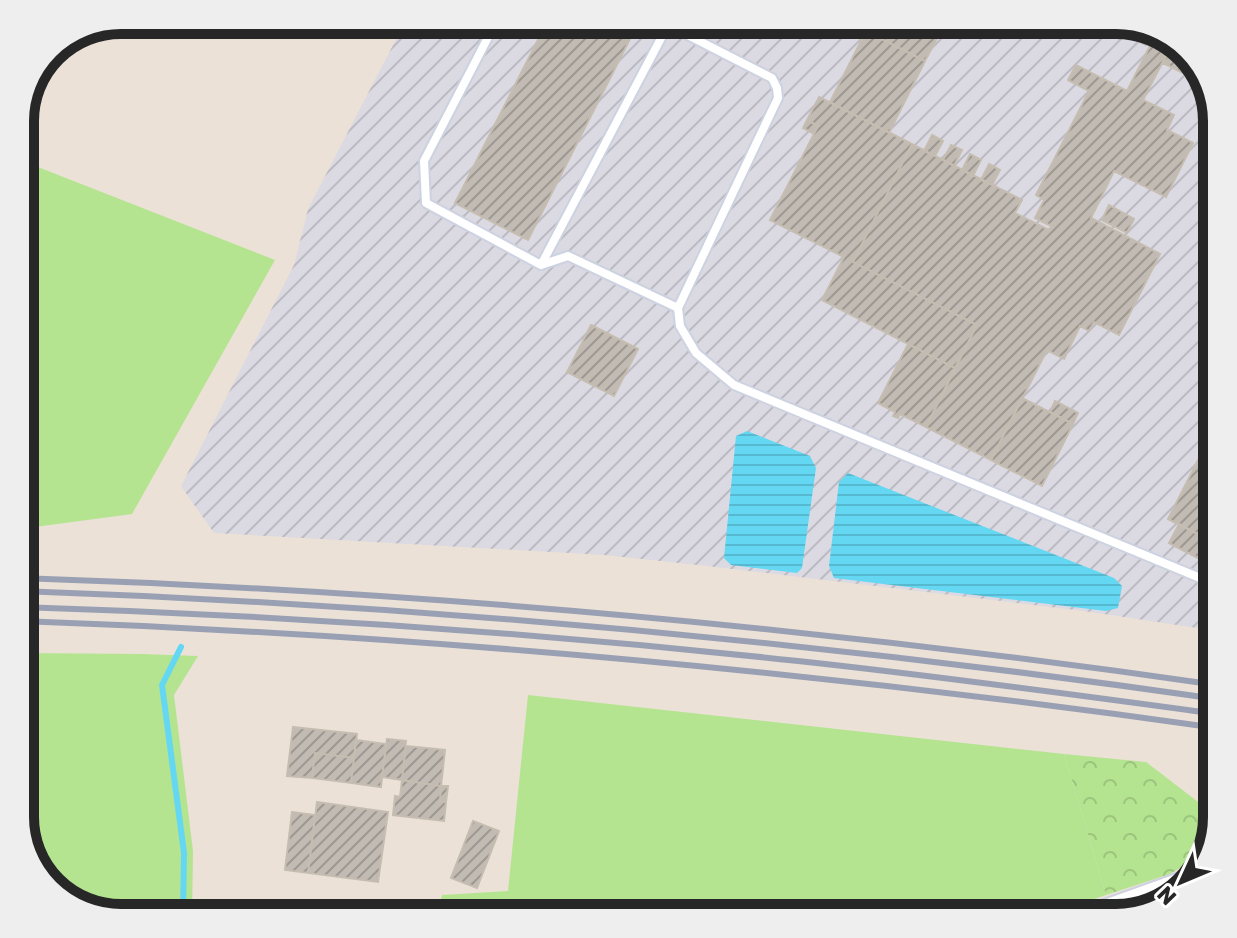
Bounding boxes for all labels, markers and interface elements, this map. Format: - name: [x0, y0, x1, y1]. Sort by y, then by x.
- north arrow: [1141, 842, 1221, 922]
- text: N: [1152, 880, 1182, 911]

